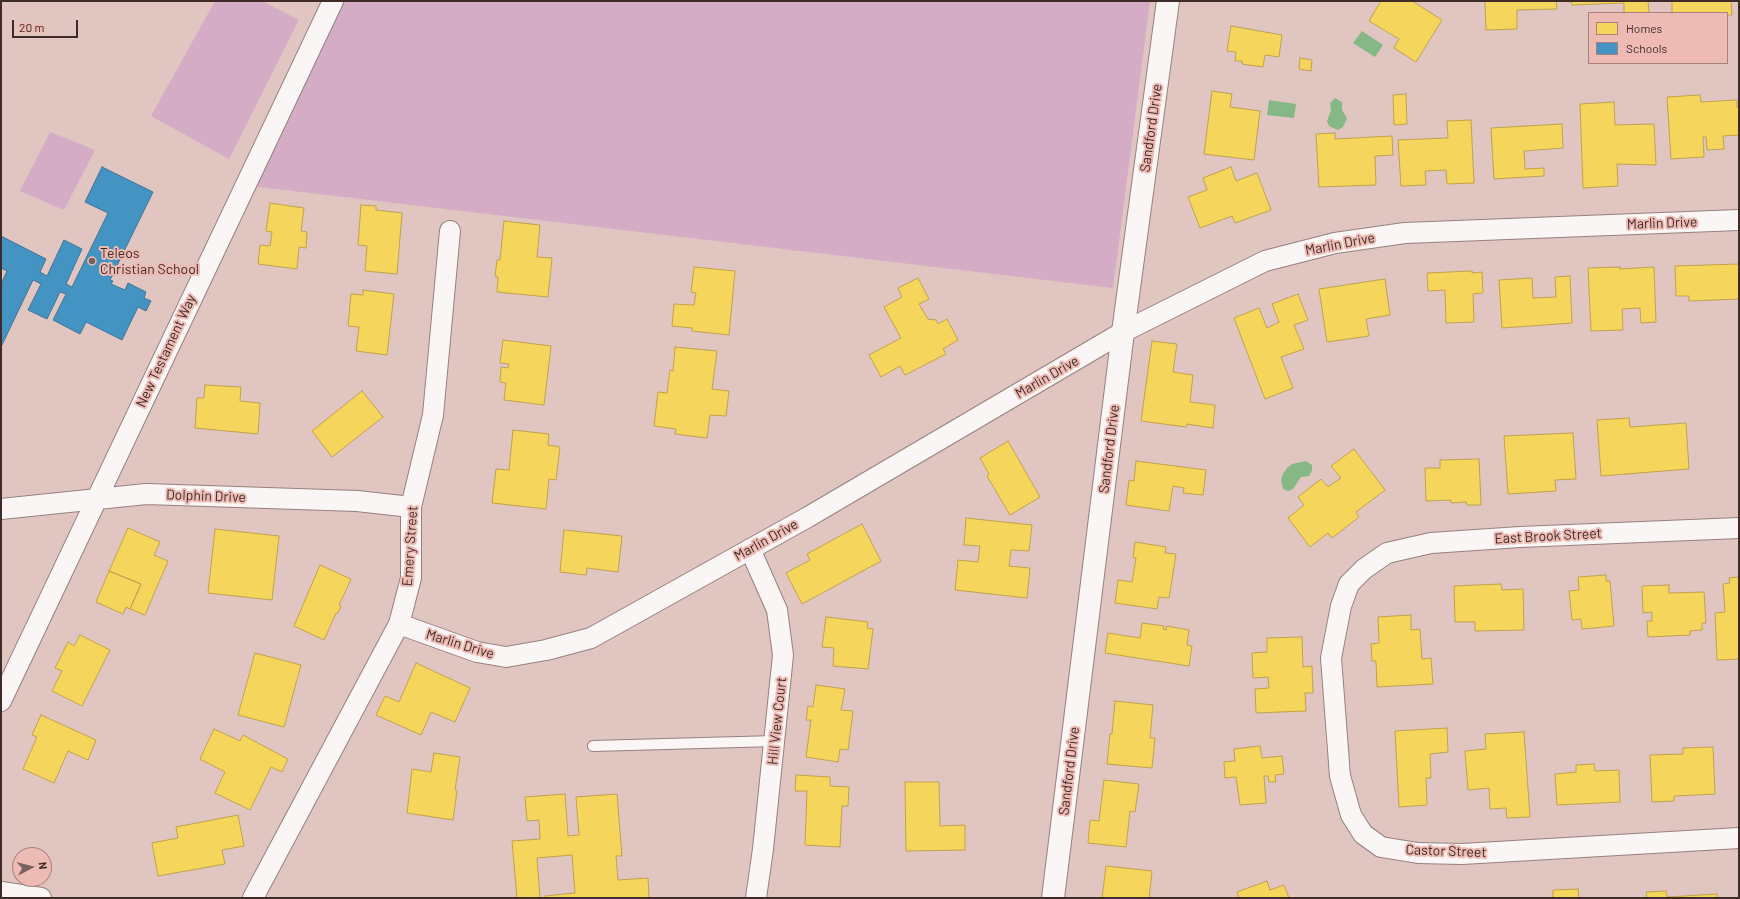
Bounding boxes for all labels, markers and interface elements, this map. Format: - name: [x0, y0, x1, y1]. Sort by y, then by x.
- scale bar: [14, 12, 80, 38]
- legend: [1588, 12, 1728, 64]
- text: 20 m: [19, 20, 45, 34]
- text: Homes: [1626, 21, 1662, 35]
- text: Schools: [1626, 41, 1667, 55]
- street label: Sandford Drive: [1136, 83, 1166, 173]
- street label: Marlin Drive: [1626, 213, 1698, 233]
- street label: Marlin Drive: [1304, 229, 1376, 259]
- place label: Teleos Christian School: [100, 245, 199, 278]
- marker: Teleos Christian School: [87, 256, 97, 266]
- street label: New Testament Way: [133, 292, 199, 410]
- street label: Marlin Drive: [1012, 352, 1082, 402]
- street label: Sandford Drive: [1095, 404, 1123, 494]
- street label: Dolphin Drive: [166, 486, 246, 506]
- street label: Emery Street: [399, 505, 421, 587]
- street label: Marlin Drive: [731, 516, 801, 564]
- street label: East Brook Street: [1494, 525, 1602, 547]
- street label: Marlin Drive: [424, 626, 496, 662]
- street label: Hill View Court: [764, 676, 790, 766]
- street label: Sandford Drive: [1055, 726, 1083, 816]
- street label: Castor Street: [1405, 841, 1487, 861]
- north arrow: [12, 847, 52, 887]
- text: N: [37, 861, 50, 870]

